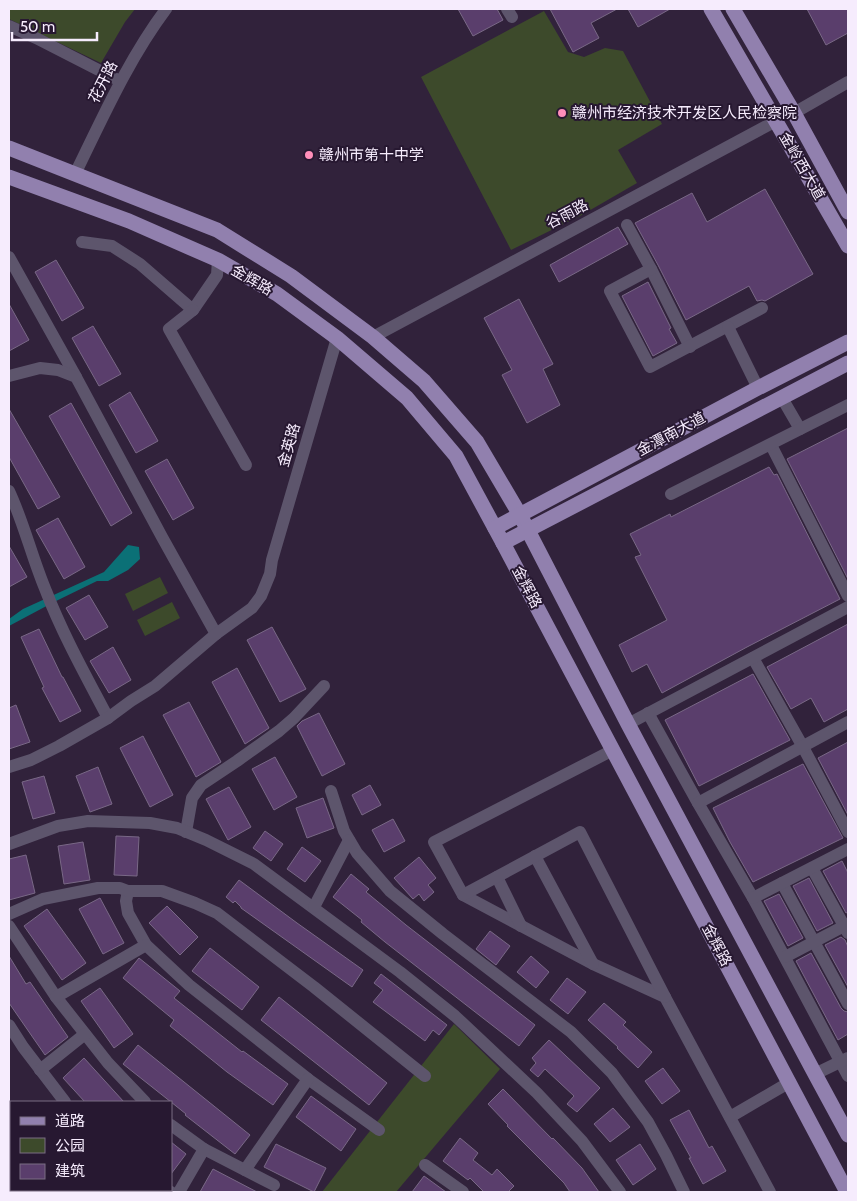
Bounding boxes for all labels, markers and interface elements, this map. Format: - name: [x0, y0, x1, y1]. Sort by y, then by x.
- scale bar: [12, 10, 98, 42]
- text: 50 m: [20, 18, 55, 36]
- street label: 花开路: [85, 58, 121, 106]
- place label: 赣州市经济技术开发区人民检察院: [572, 104, 797, 122]
- marker: 赣州市经济技术开发区人民检察院: [556, 107, 568, 119]
- street label: 金岭西大道: [775, 129, 829, 203]
- place label: 赣州市第十中学: [319, 146, 424, 164]
- marker: 赣州市第十中学: [303, 149, 315, 161]
- street label: 谷雨路: [543, 195, 591, 233]
- street label: 金辉路: [228, 261, 276, 299]
- street label: 金潭南大道: [634, 408, 708, 460]
- street label: 金英路: [274, 421, 304, 469]
- street label: 金辉路: [508, 563, 546, 611]
- street label: 金辉路: [698, 921, 736, 969]
- legend: [10, 1101, 172, 1191]
- text: 道路: [55, 1112, 85, 1130]
- text: 公园: [55, 1137, 85, 1155]
- text: 建筑: [55, 1162, 85, 1180]

